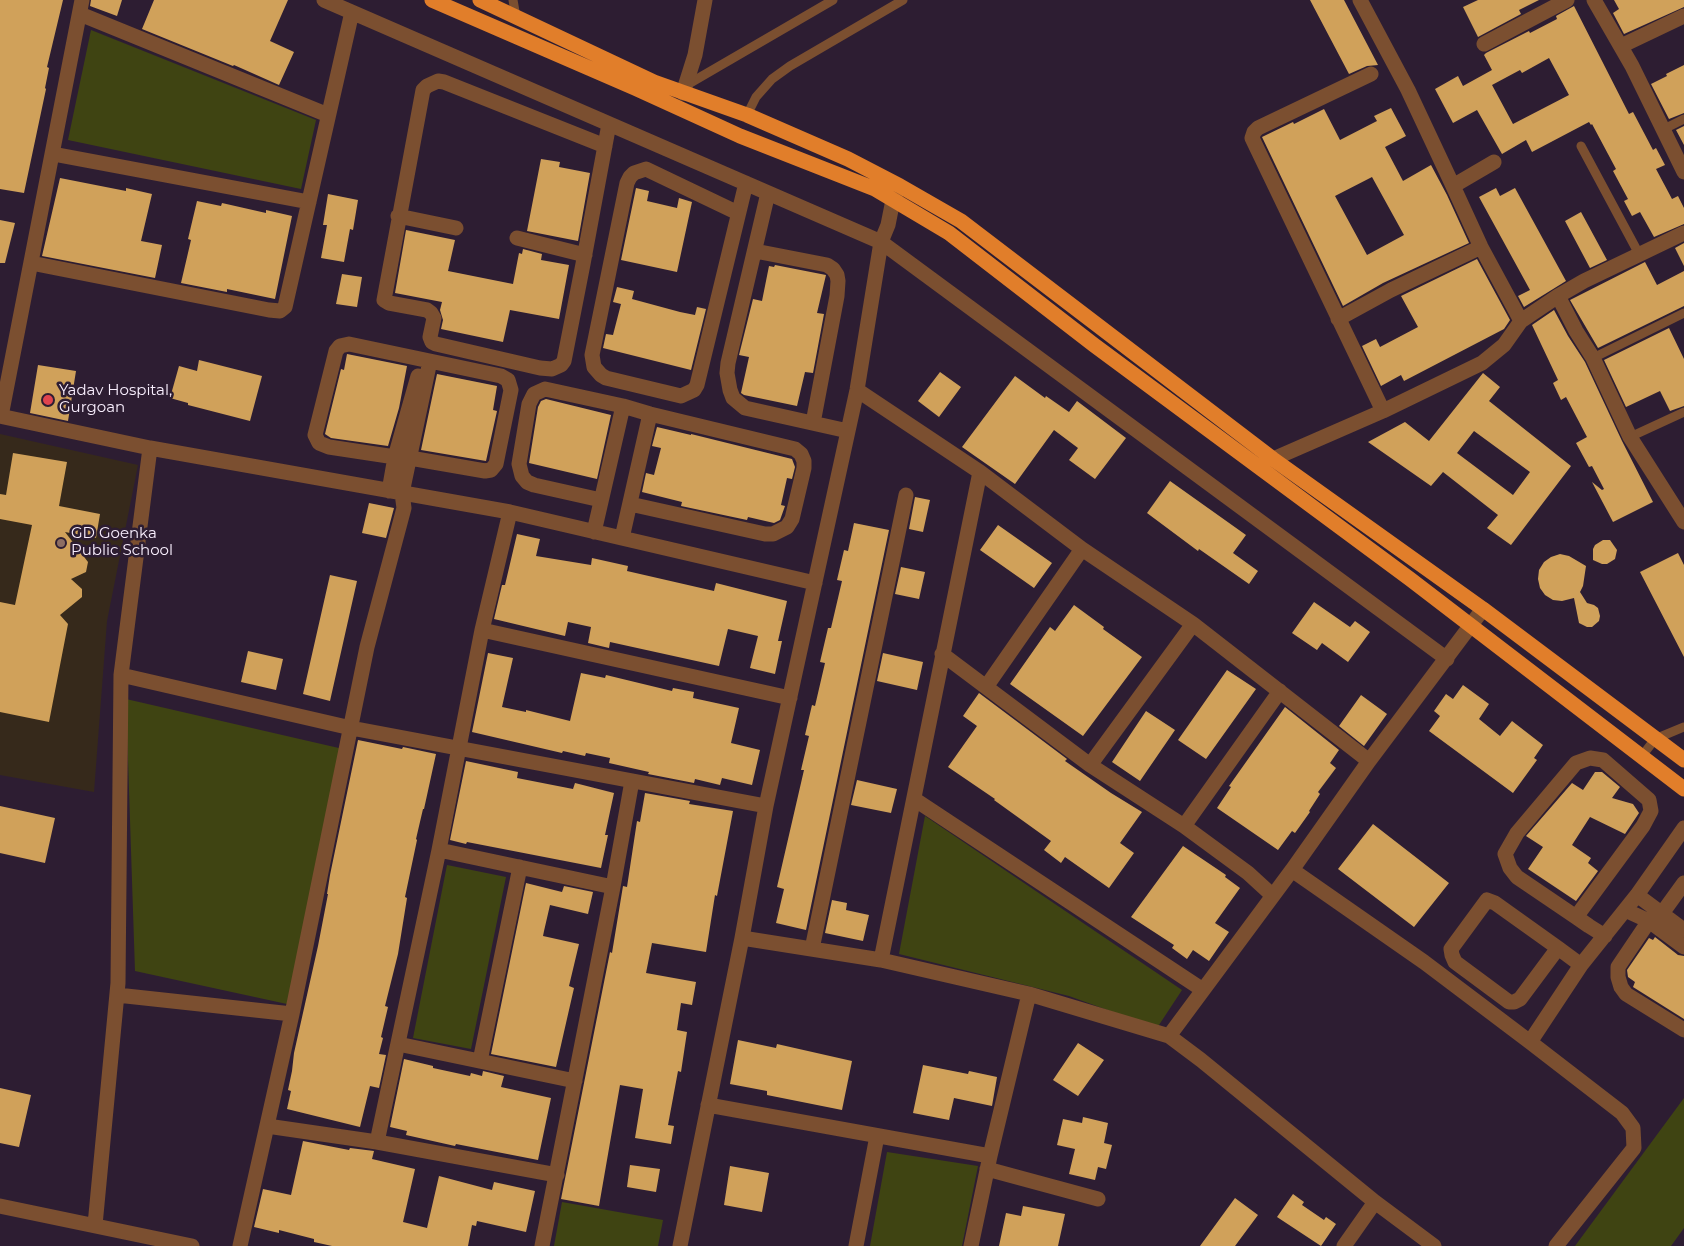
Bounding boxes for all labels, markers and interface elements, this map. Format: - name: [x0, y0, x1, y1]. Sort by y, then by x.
- place label: Yadav Hospital, Gurgoan: [59, 382, 172, 417]
- marker: Yadav Hospital, Gurgoan: [41, 393, 55, 407]
- place label: GD Goenka Public School: [71, 525, 173, 560]
- marker: GD Goenka Public School: [55, 537, 67, 549]

